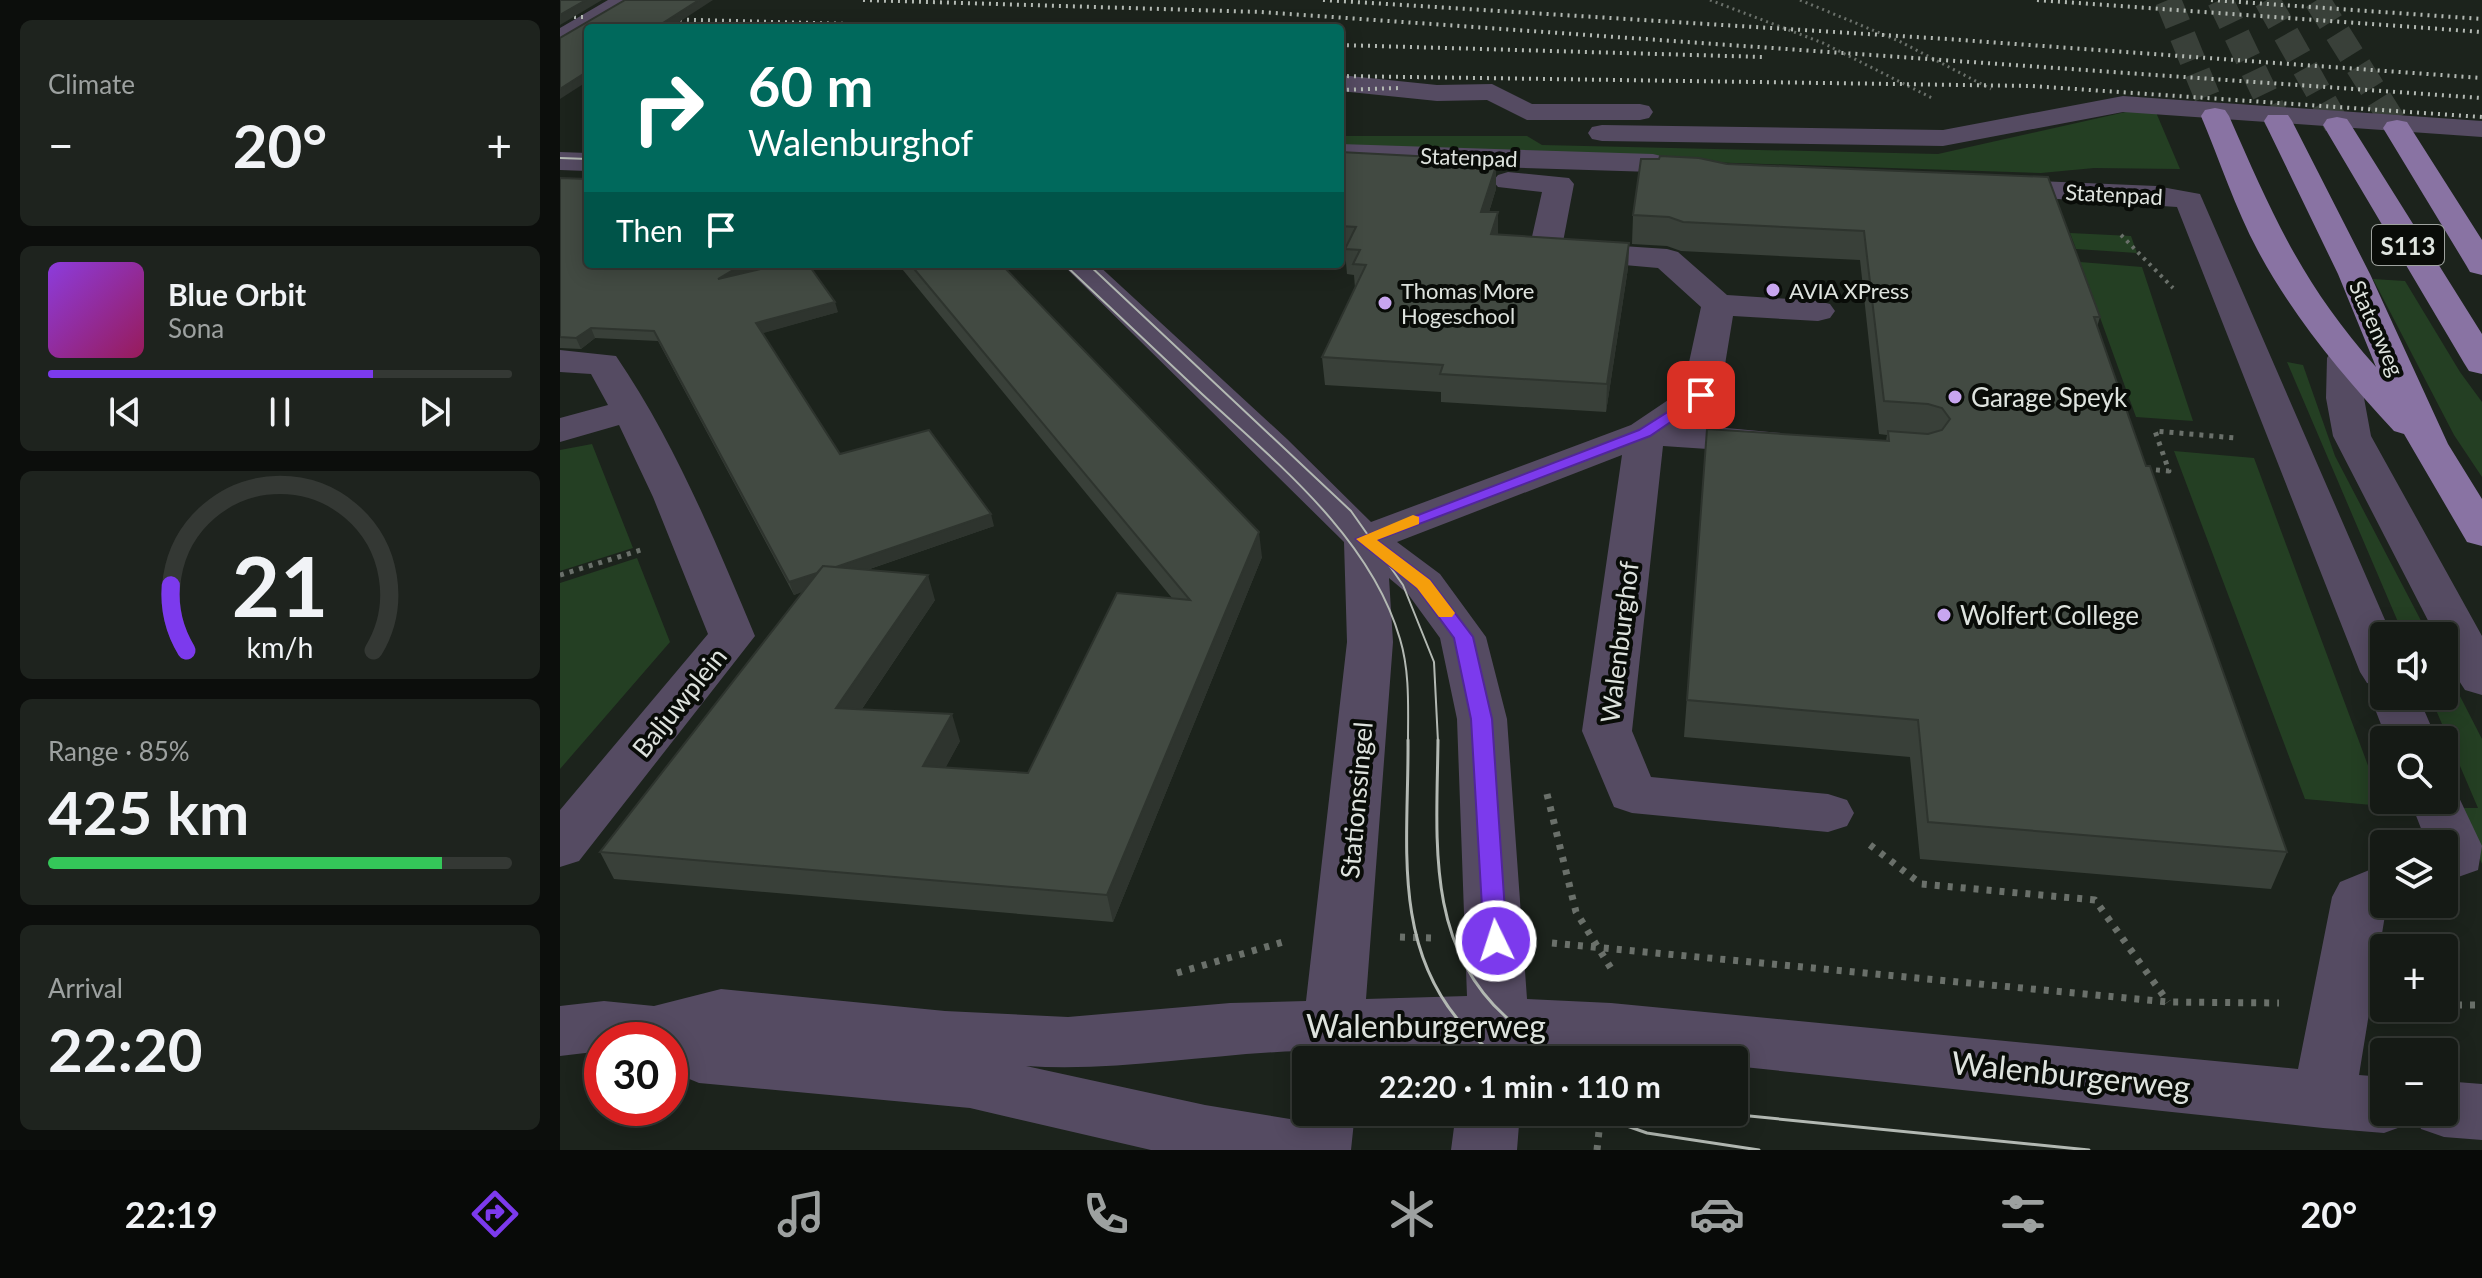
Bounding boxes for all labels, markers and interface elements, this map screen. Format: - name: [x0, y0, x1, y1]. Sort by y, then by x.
- text: 60 m: [748, 52, 873, 119]
- icon: right: [616, 56, 720, 160]
- text: Climate: [48, 68, 135, 100]
- text: 20°: [233, 109, 327, 181]
- text: −: [48, 119, 74, 171]
- text: +: [486, 119, 512, 171]
- text: Walenburghof: [748, 120, 973, 164]
- street label: Statenpad: [1420, 142, 1518, 172]
- street label: Statenpad: [2065, 178, 2163, 210]
- icon: arrive: [699, 208, 743, 252]
- text: Then: [616, 212, 683, 248]
- road number: S113: [2372, 225, 2444, 265]
- text: Blue Orbit: [168, 276, 306, 312]
- street label: Statenweg: [2344, 276, 2410, 380]
- place label: Thomas More Hogeschool: [1401, 277, 1534, 329]
- place label: AVIA XPress: [1789, 277, 1909, 304]
- marker: AVIA XPress: [1764, 281, 1782, 299]
- marker: Thomas More Hogeschool: [1376, 294, 1394, 312]
- text: Sona: [168, 312, 224, 344]
- pin: [1667, 361, 1735, 429]
- icon: arrive: [1679, 373, 1723, 417]
- place label: Garage Speyk: [1971, 381, 2128, 413]
- marker: Garage Speyk: [1946, 388, 1964, 406]
- icon: previous: [103, 390, 147, 434]
- icon: pause: [258, 390, 302, 434]
- icon: next: [413, 390, 457, 434]
- text: 21: [232, 535, 328, 635]
- street label: Walenburghof: [1593, 559, 1645, 725]
- place label: Wolfert College: [1960, 599, 2139, 631]
- marker: Wolfert College: [1935, 606, 1953, 624]
- map controls: [2370, 622, 2458, 1126]
- button: sound: [2370, 622, 2458, 710]
- text: km/h: [247, 630, 313, 664]
- street label: Baljuwplein: [625, 641, 733, 763]
- street label: Stationssingel: [1333, 720, 1379, 880]
- button: search: [2370, 726, 2458, 814]
- text: Range · 85%: [48, 735, 190, 767]
- text: 425 km: [48, 776, 249, 848]
- button: layers: [2370, 830, 2458, 918]
- position arrow: [1454, 899, 1538, 983]
- button: +: [2370, 934, 2458, 1022]
- text: Arrival: [48, 972, 123, 1004]
- street label: Walenburgerweg: [1306, 1006, 1546, 1045]
- text: 22:20: [48, 1013, 203, 1085]
- speed limit sign: 30: [584, 1022, 688, 1126]
- button: −: [2370, 1038, 2458, 1126]
- street label: Walenburgerweg: [1950, 1042, 2192, 1106]
- text: 22:20 · 1 min · 110 m: [1379, 1068, 1661, 1104]
- icon: directions: [467, 1186, 523, 1242]
- icon: music: [773, 1186, 829, 1242]
- icon: phone: [1078, 1186, 1134, 1242]
- icon: climate: [1384, 1186, 1440, 1242]
- icon: car: [1689, 1186, 1745, 1242]
- icon: filters: [1995, 1186, 2051, 1242]
- text: 22:19: [125, 1192, 218, 1236]
- text: 20°: [2300, 1192, 2357, 1236]

